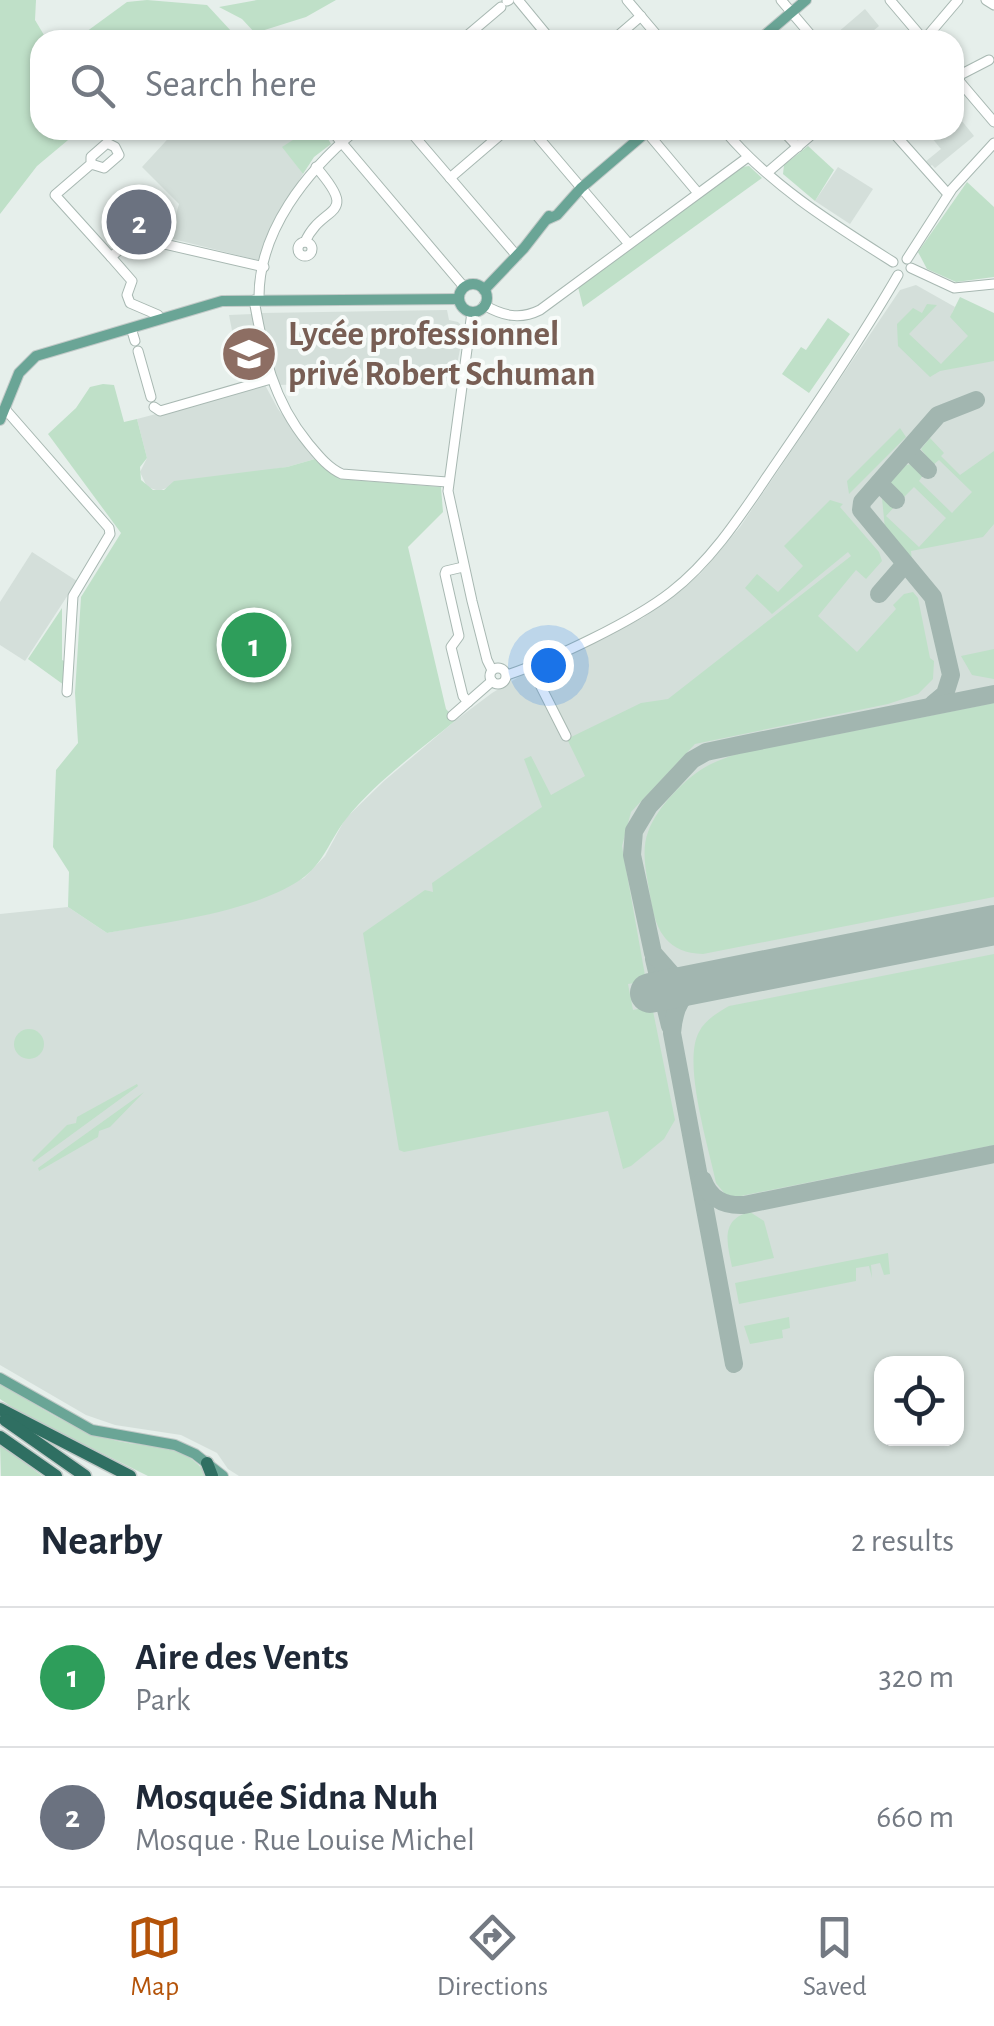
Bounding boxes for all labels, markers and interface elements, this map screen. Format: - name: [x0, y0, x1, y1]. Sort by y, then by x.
- search box: [30, 30, 964, 140]
- icon: search: [65, 58, 120, 113]
- text: Search here: [145, 66, 317, 104]
- pin: 2: [106, 184, 172, 260]
- place label: Lycée professionnel privé Robert Schuman: [288, 317, 596, 392]
- school or university icon: Lycée professionnel privé Robert Schuman: [219, 324, 279, 384]
- pin: 1: [222, 608, 286, 682]
- your location: [523, 640, 574, 691]
- map controls: [874, 1356, 964, 1446]
- button: locate: [874, 1356, 964, 1446]
- text: Nearby: [40, 1520, 163, 1562]
- text: 2 results: [851, 1525, 954, 1557]
- text: Aire des Vents: [135, 1639, 349, 1677]
- text: 1: [67, 1661, 78, 1693]
- text: 320 m: [878, 1661, 954, 1693]
- text: Park: [135, 1684, 190, 1716]
- text: Mosquée Sidna Nuh: [135, 1779, 438, 1817]
- text: 2: [65, 1801, 80, 1833]
- text: 660 m: [876, 1801, 954, 1833]
- text: Mosque · Rue Louise Michel: [135, 1824, 475, 1856]
- tab: Map: [127, 1910, 182, 2004]
- tab: Directions: [437, 1910, 548, 2004]
- tab: Saved: [803, 1910, 867, 2004]

